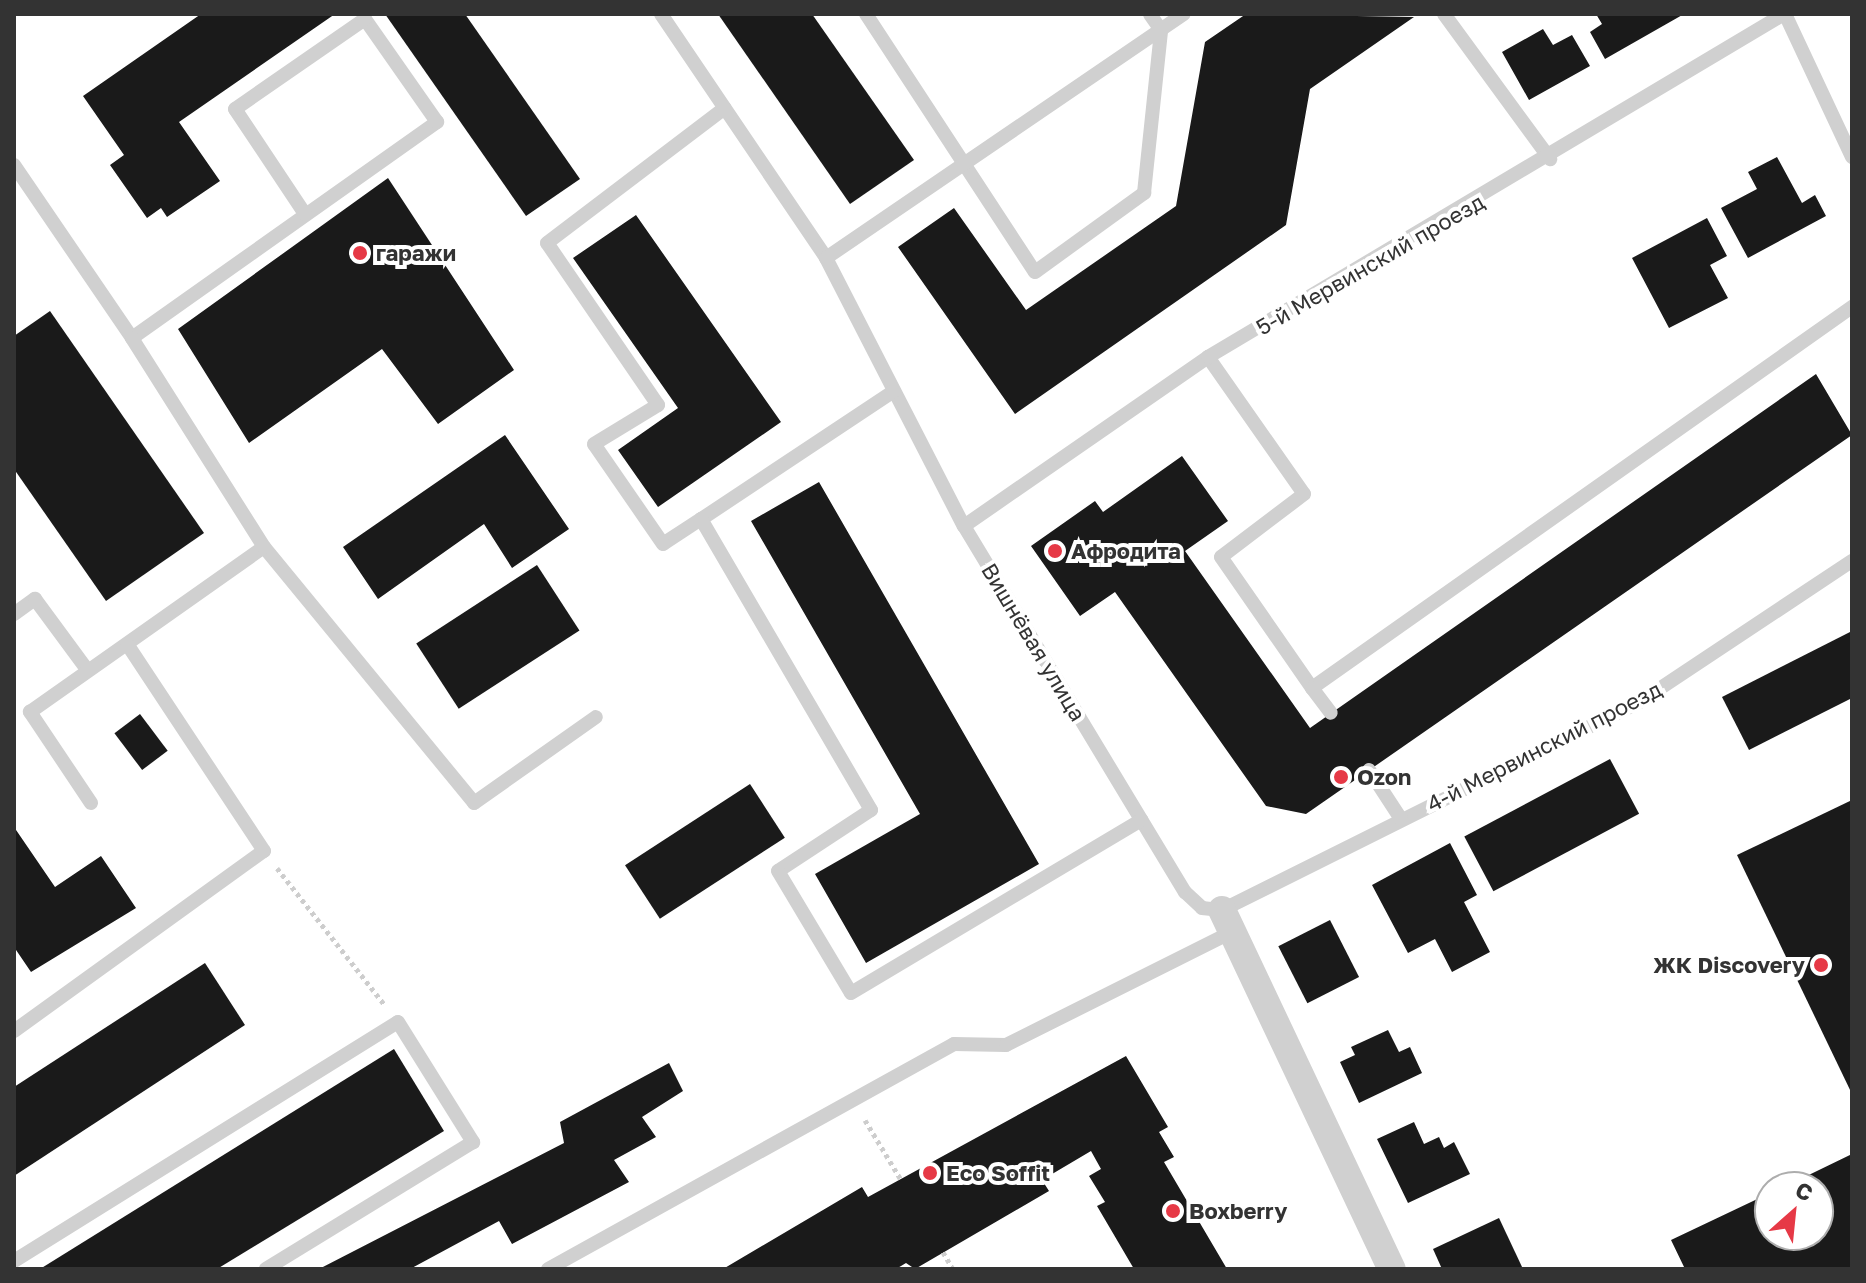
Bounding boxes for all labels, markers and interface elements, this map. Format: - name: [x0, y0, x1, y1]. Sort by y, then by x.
- street label: 5-й Мервинский проезд: [1251, 188, 1489, 340]
- place label: гаражи: [376, 240, 456, 266]
- marker: гаражи: [351, 244, 369, 262]
- place label: Афродита: [1071, 538, 1181, 564]
- marker: Афродита: [1046, 542, 1064, 560]
- street label: Вишнёвая улица: [976, 558, 1092, 726]
- street label: 4-й Мервинский проезд: [1422, 675, 1666, 817]
- place label: Ozon: [1357, 764, 1411, 790]
- marker: Ozon: [1332, 768, 1350, 786]
- place label: ЖК Discovery: [1653, 952, 1805, 978]
- marker: ЖК Discovery: [1812, 956, 1830, 974]
- place label: Eco Soffit: [946, 1160, 1050, 1186]
- marker: Eco Soffit: [921, 1164, 939, 1182]
- north arrow: [1754, 1171, 1834, 1251]
- text: С: [1791, 1175, 1817, 1207]
- place label: Boxberry: [1189, 1198, 1287, 1224]
- marker: Boxberry: [1164, 1202, 1182, 1220]

